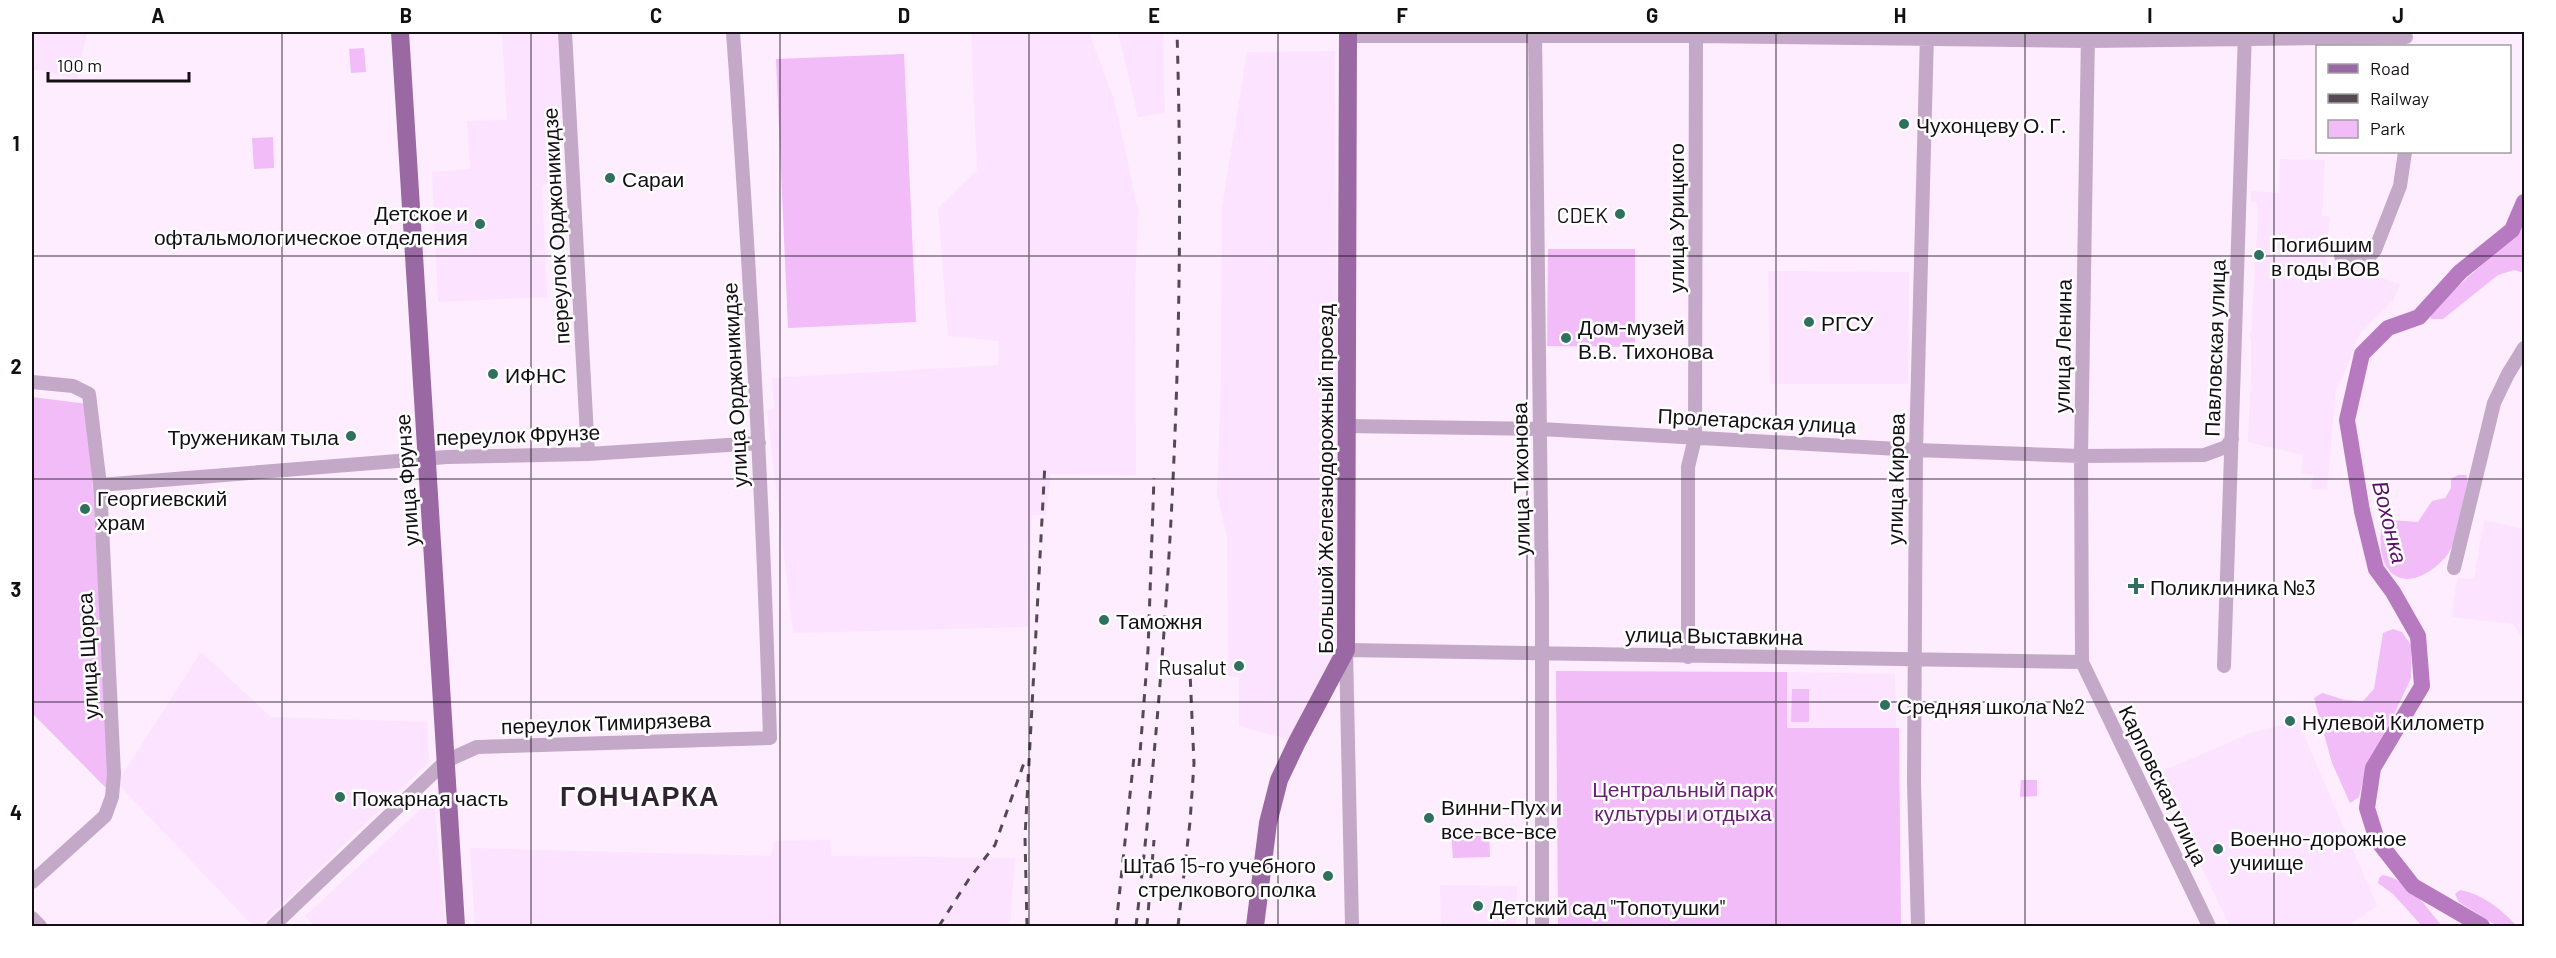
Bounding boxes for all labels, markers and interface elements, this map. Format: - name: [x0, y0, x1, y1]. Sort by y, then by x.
- text: A: [151, 3, 165, 27]
- text: B: [400, 3, 412, 27]
- text: C: [650, 3, 662, 27]
- text: D: [898, 3, 910, 27]
- text: E: [1148, 3, 1160, 27]
- text: F: [1396, 3, 1408, 27]
- text: G: [1646, 3, 1658, 27]
- text: H: [1894, 3, 1906, 27]
- text: I: [2147, 3, 2153, 27]
- text: J: [2392, 3, 2404, 27]
- scale bar: [48, 45, 189, 83]
- legend: [2316, 45, 2511, 153]
- text: 100 m: [57, 54, 102, 76]
- text: Road: [2370, 57, 2410, 79]
- text: Railway: [2370, 87, 2429, 109]
- street label: переулок Орджоникидзе: [536, 107, 574, 345]
- place label: Чухонцеву О. Г.: [1916, 112, 2067, 137]
- marker: Чухонцеву О. Г.: [1897, 117, 1911, 131]
- text: Park: [2370, 117, 2405, 139]
- text: 1: [12, 131, 20, 155]
- street label: улица Урицкого: [1663, 143, 1688, 293]
- place label: Сараи: [622, 166, 684, 191]
- marker: Сараи: [603, 171, 617, 185]
- place label: Детское и офтальмологическое отделения: [154, 200, 468, 249]
- place label: CDEK: [1557, 202, 1608, 227]
- marker: CDEK: [1613, 207, 1627, 221]
- marker: Детское и офтальмологическое отделения: [473, 217, 487, 231]
- place label: Погибшим в годы ВОВ: [2271, 231, 2380, 280]
- marker: Погибшим в годы ВОВ: [2252, 248, 2266, 262]
- street label: Павловская улица: [2198, 258, 2230, 437]
- street label: улица Ленина: [2048, 278, 2076, 413]
- street label: улица Орджоникидзе: [716, 282, 752, 488]
- street label: Большой Железнодорожный проезд: [1312, 304, 1337, 654]
- place label: РГСУ: [1821, 310, 1874, 335]
- place label: Дом-музей В.В. Тихонова: [1578, 314, 1714, 363]
- marker: РГСУ: [1802, 315, 1816, 329]
- marker: Дом-музей В.В. Тихонова: [1559, 331, 1573, 345]
- text: 2: [10, 354, 22, 378]
- place label: ИФНС: [505, 362, 566, 387]
- marker: ИФНС: [486, 367, 500, 381]
- street label: улица Тихонова: [1506, 402, 1534, 556]
- street label: Пролетарская улица: [1657, 402, 1857, 438]
- street label: улица Фрунзе: [389, 413, 423, 547]
- street label: улица Кирова: [1881, 413, 1909, 545]
- street label: переулок Фрунзе: [435, 419, 601, 449]
- place label: Труженикам тыла: [168, 424, 339, 449]
- marker: Труженикам тыла: [344, 429, 358, 443]
- water label: Вохонка: [2368, 478, 2414, 566]
- place label: Георгиевский храм: [97, 485, 227, 534]
- marker: Георгиевский храм: [78, 502, 92, 516]
- place label: Поликлиника №3: [2150, 574, 2316, 599]
- text: 3: [11, 577, 21, 601]
- marker: Поликлиника №3: [2127, 577, 2145, 595]
- street label: улица Щорса: [71, 592, 103, 720]
- place label: Таможня: [1116, 608, 1202, 633]
- marker: Таможня: [1097, 613, 1111, 627]
- street label: улица Выставкина: [1625, 621, 1803, 649]
- place label: Rusalut: [1158, 654, 1227, 679]
- marker: Rusalut: [1232, 659, 1246, 673]
- place label: Средняя школа №2: [1897, 693, 2085, 718]
- marker: Средняя школа №2: [1878, 698, 1892, 712]
- street label: Карповская улица: [2114, 701, 2214, 869]
- street label: переулок Тимирязева: [501, 706, 712, 738]
- place label: Нулевой Километр: [2302, 709, 2485, 734]
- marker: Нулевой Километр: [2283, 714, 2297, 728]
- park label: Центральный парк культуры и отдыха: [1592, 776, 1775, 825]
- district label: ГОНЧАРКА: [560, 779, 720, 811]
- place label: Пожарная часть: [352, 785, 509, 810]
- marker: Пожарная часть: [333, 790, 347, 804]
- place label: Винни-Пух и все-все-все: [1441, 794, 1562, 843]
- text: 4: [10, 800, 22, 824]
- marker: Винни-Пух и все-все-все: [1422, 811, 1436, 825]
- place label: Военно-дорожное учиище: [2230, 825, 2407, 874]
- marker: Военно-дорожное учиище: [2211, 842, 2225, 856]
- place label: Штаб 15-го учебного стрелкового полка: [1123, 852, 1316, 901]
- marker: Штаб 15-го учебного стрелкового полка: [1321, 869, 1335, 883]
- place label: Детский сад "Топотушки": [1490, 894, 1725, 919]
- marker: Детский сад "Топотушки": [1471, 899, 1485, 913]

